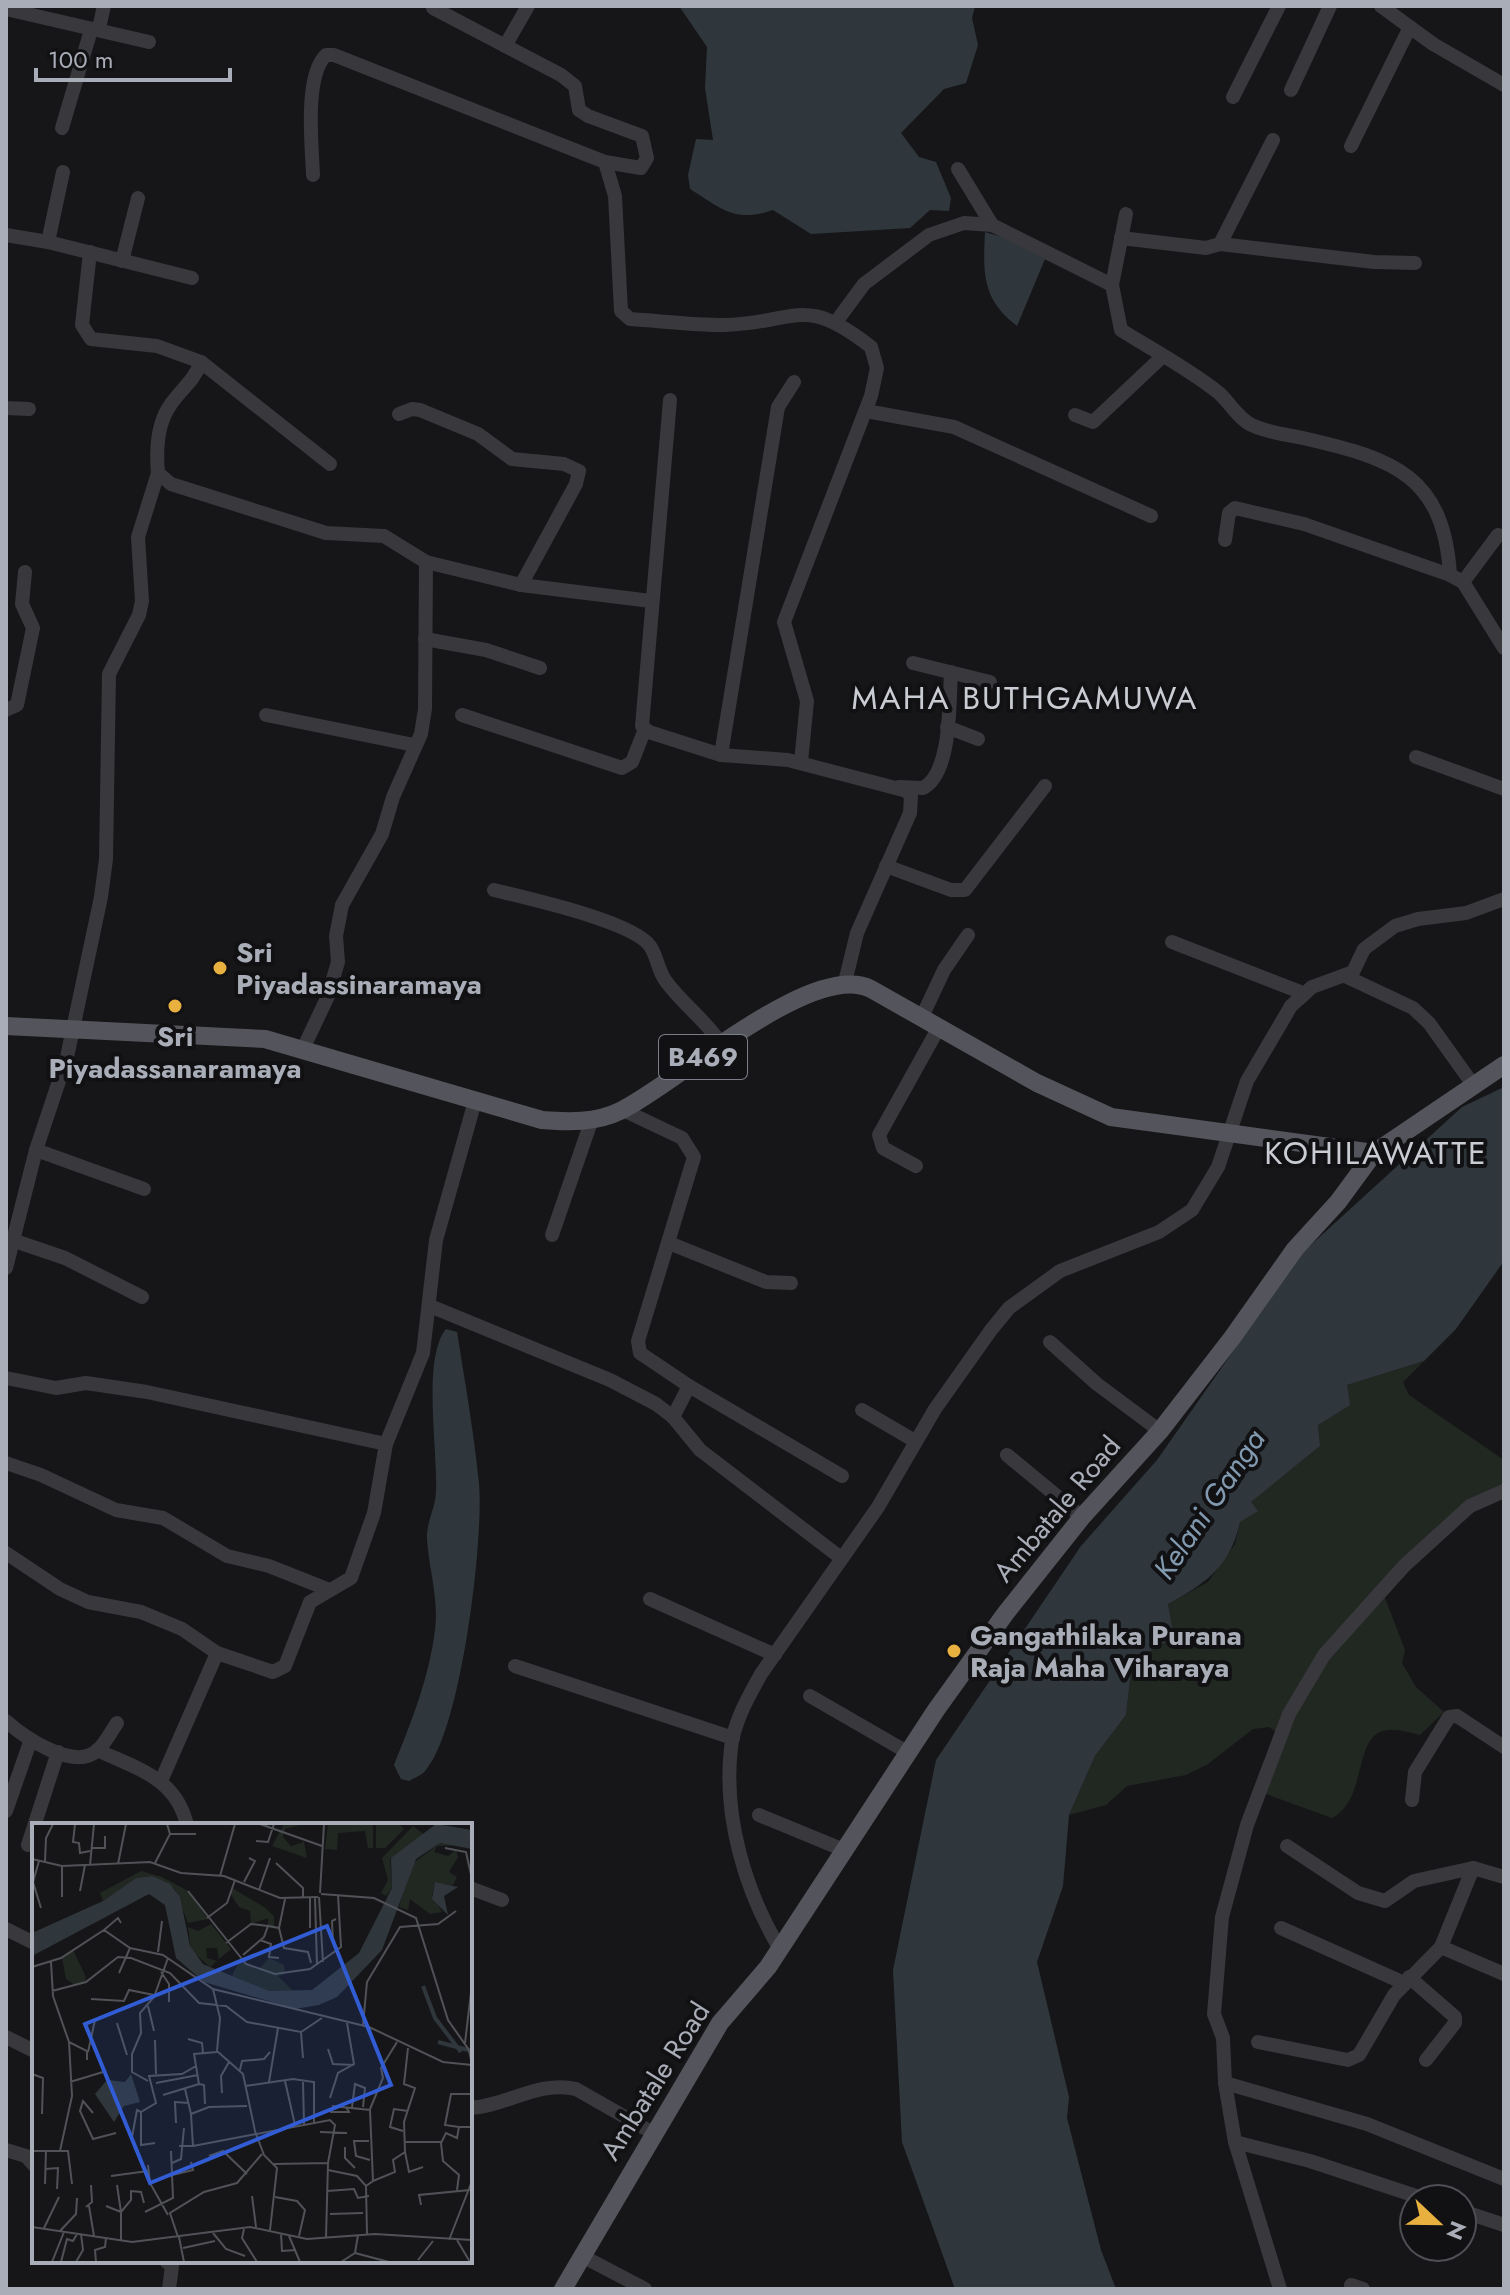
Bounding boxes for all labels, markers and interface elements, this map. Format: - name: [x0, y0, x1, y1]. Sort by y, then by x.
- scale bar: [36, 32, 230, 82]
- text: 100 m: [48, 42, 114, 77]
- district label: MAHA BUTHGAMUWA: [852, 675, 1198, 721]
- place label: Sri Piyadassinaramaya: [236, 932, 482, 1005]
- marker: Sri Piyadassinaramaya: [211, 959, 229, 977]
- marker: Sri Piyadassanaramaya: [166, 997, 184, 1015]
- place label: Sri Piyadassanaramaya: [48, 1016, 302, 1089]
- road number: B469: [659, 1035, 747, 1079]
- district label: KOHILAWATTE: [1264, 1130, 1488, 1176]
- water label: Kelani Ganga: [1143, 1420, 1276, 1588]
- street label: Ambatale Road: [984, 1427, 1130, 1591]
- place label: Gangathilaka Purana Raja Maha Viharaya: [970, 1615, 1242, 1688]
- marker: Gangathilaka Purana Raja Maha Viharaya: [945, 1642, 963, 1660]
- inset map: [32, 1823, 472, 2263]
- street label: Ambatale Road: [590, 1994, 720, 2168]
- north arrow: [1398, 2183, 1478, 2263]
- text: N: [1438, 2216, 1475, 2245]

